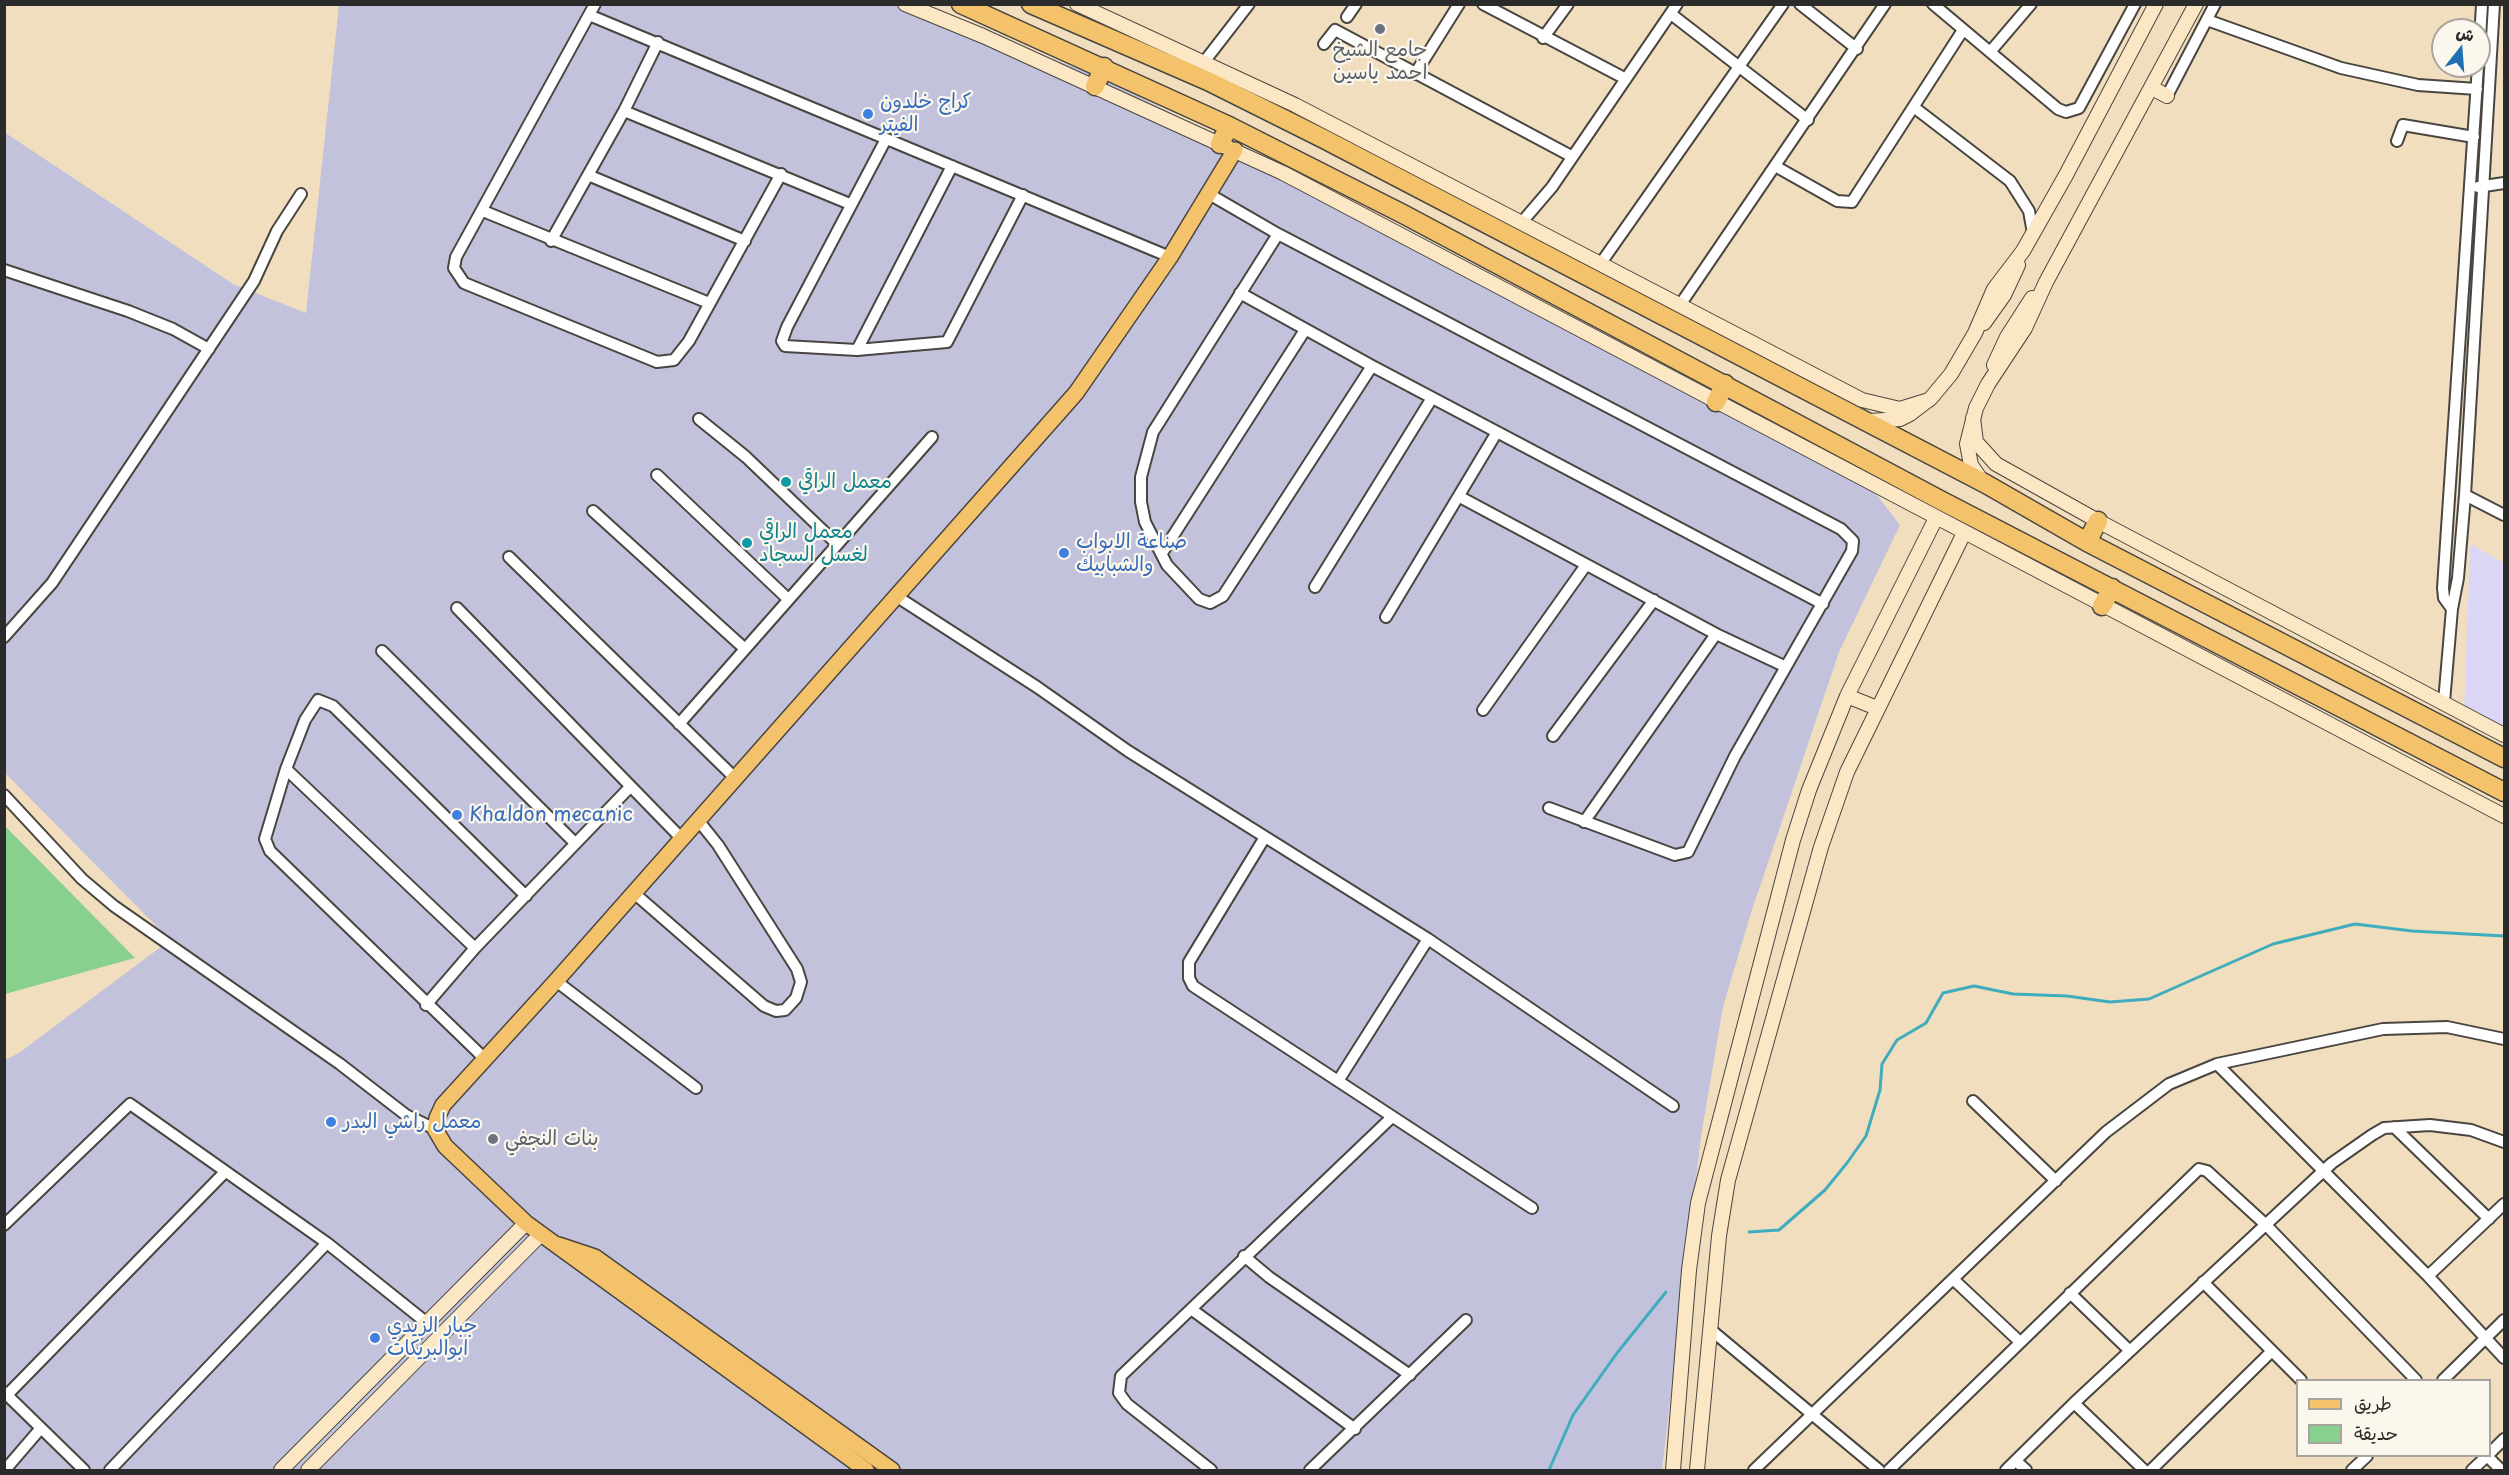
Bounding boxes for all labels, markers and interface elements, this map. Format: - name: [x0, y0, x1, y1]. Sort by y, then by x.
- north arrow: [2431, 18, 2491, 78]
- text: ش: [2454, 19, 2478, 47]
- marker: جامع الشيخ احمد ياسين: [1373, 22, 1387, 36]
- place label: جامع الشيخ احمد ياسين: [1333, 38, 1427, 85]
- place label: كراج خلدون الفيتر: [880, 90, 972, 137]
- marker: كراج خلدون الفيتر: [861, 107, 875, 121]
- place label: معمل الراقي: [798, 470, 892, 494]
- marker: معمل الراقي: [779, 475, 793, 489]
- place label: معمل الراقي لغسل السجاد: [759, 520, 868, 567]
- place label: صناعة الابواب والشبابيك: [1076, 530, 1187, 577]
- marker: معمل الراقي لغسل السجاد: [740, 536, 754, 550]
- marker: صناعة الابواب والشبابيك: [1057, 546, 1071, 560]
- place label: Khaldon mecanic: [469, 803, 633, 827]
- marker: Khaldon mecanic: [450, 808, 464, 822]
- place label: معمل راشي البدر: [343, 1110, 481, 1134]
- marker: معمل راشي البدر: [324, 1115, 338, 1129]
- place label: بنات النجفي: [505, 1127, 599, 1151]
- marker: بنات النجفي: [486, 1132, 500, 1146]
- place label: جبار الزيدي ابوالبريكات: [387, 1314, 477, 1361]
- marker: جبار الزيدي ابوالبريكات: [368, 1331, 382, 1345]
- legend: [2296, 1379, 2491, 1457]
- text: طريق: [2354, 1389, 2392, 1416]
- text: حديقة: [2354, 1419, 2398, 1446]

